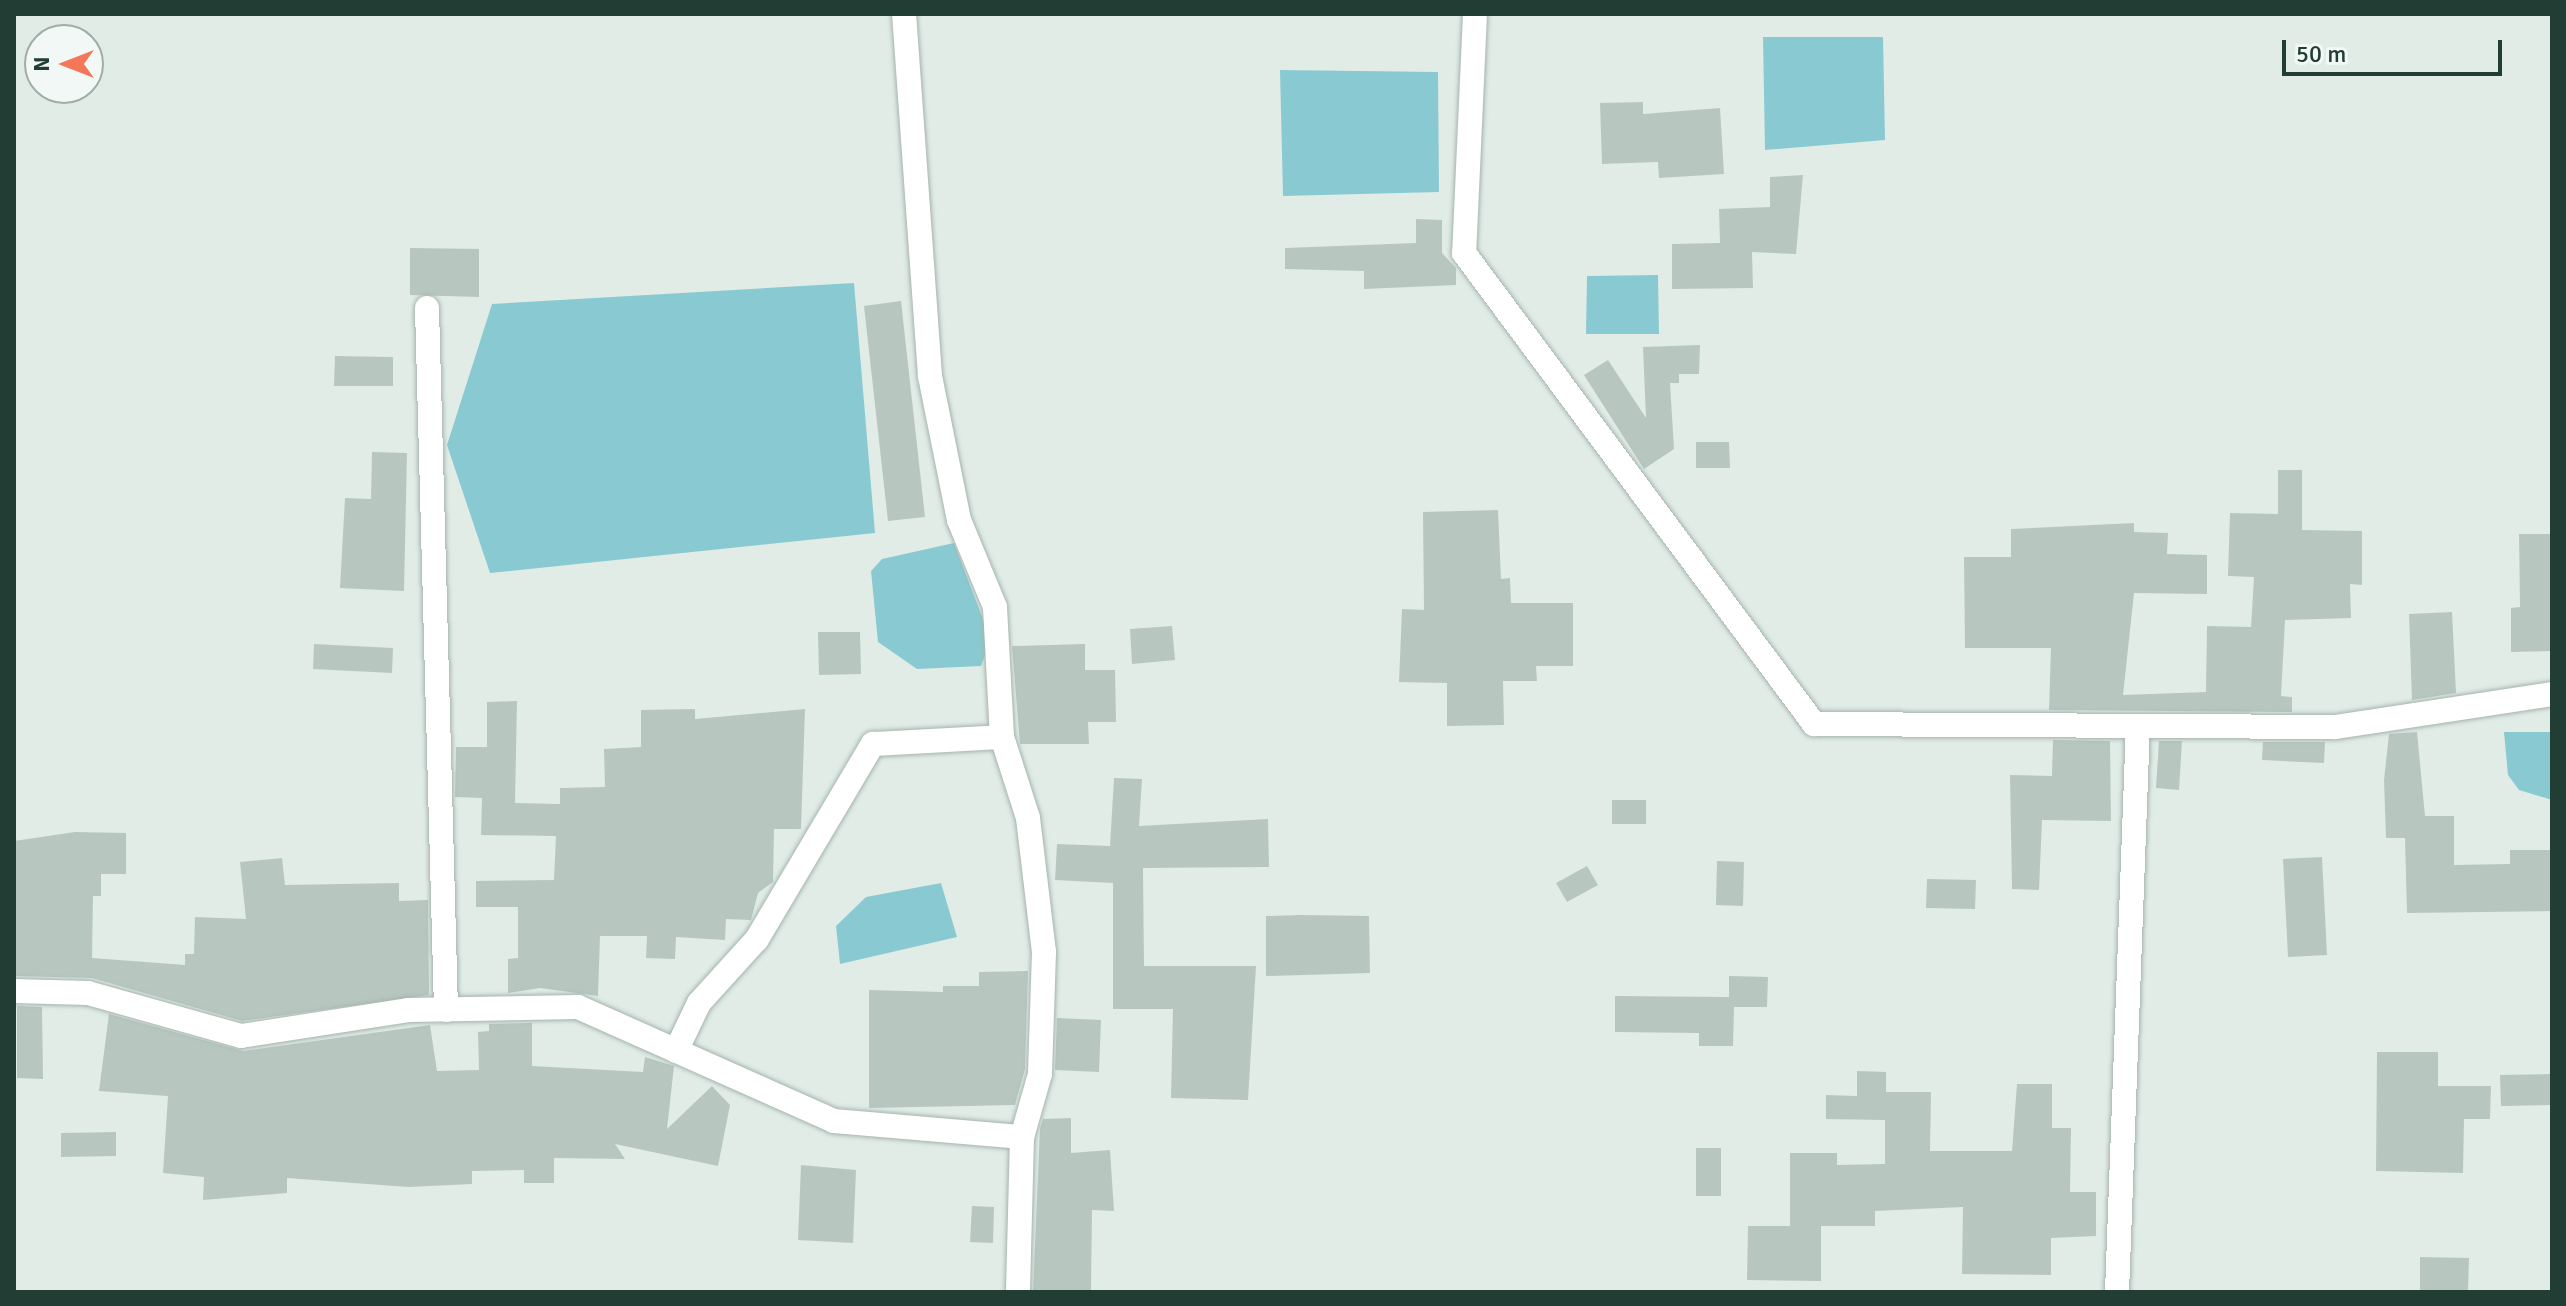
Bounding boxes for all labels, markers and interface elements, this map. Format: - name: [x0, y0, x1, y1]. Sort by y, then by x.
- north arrow: [24, 24, 104, 104]
- scale bar: [2286, 24, 2506, 74]
- text: 50 m: [2296, 39, 2346, 69]
- text: N: [28, 56, 55, 72]

